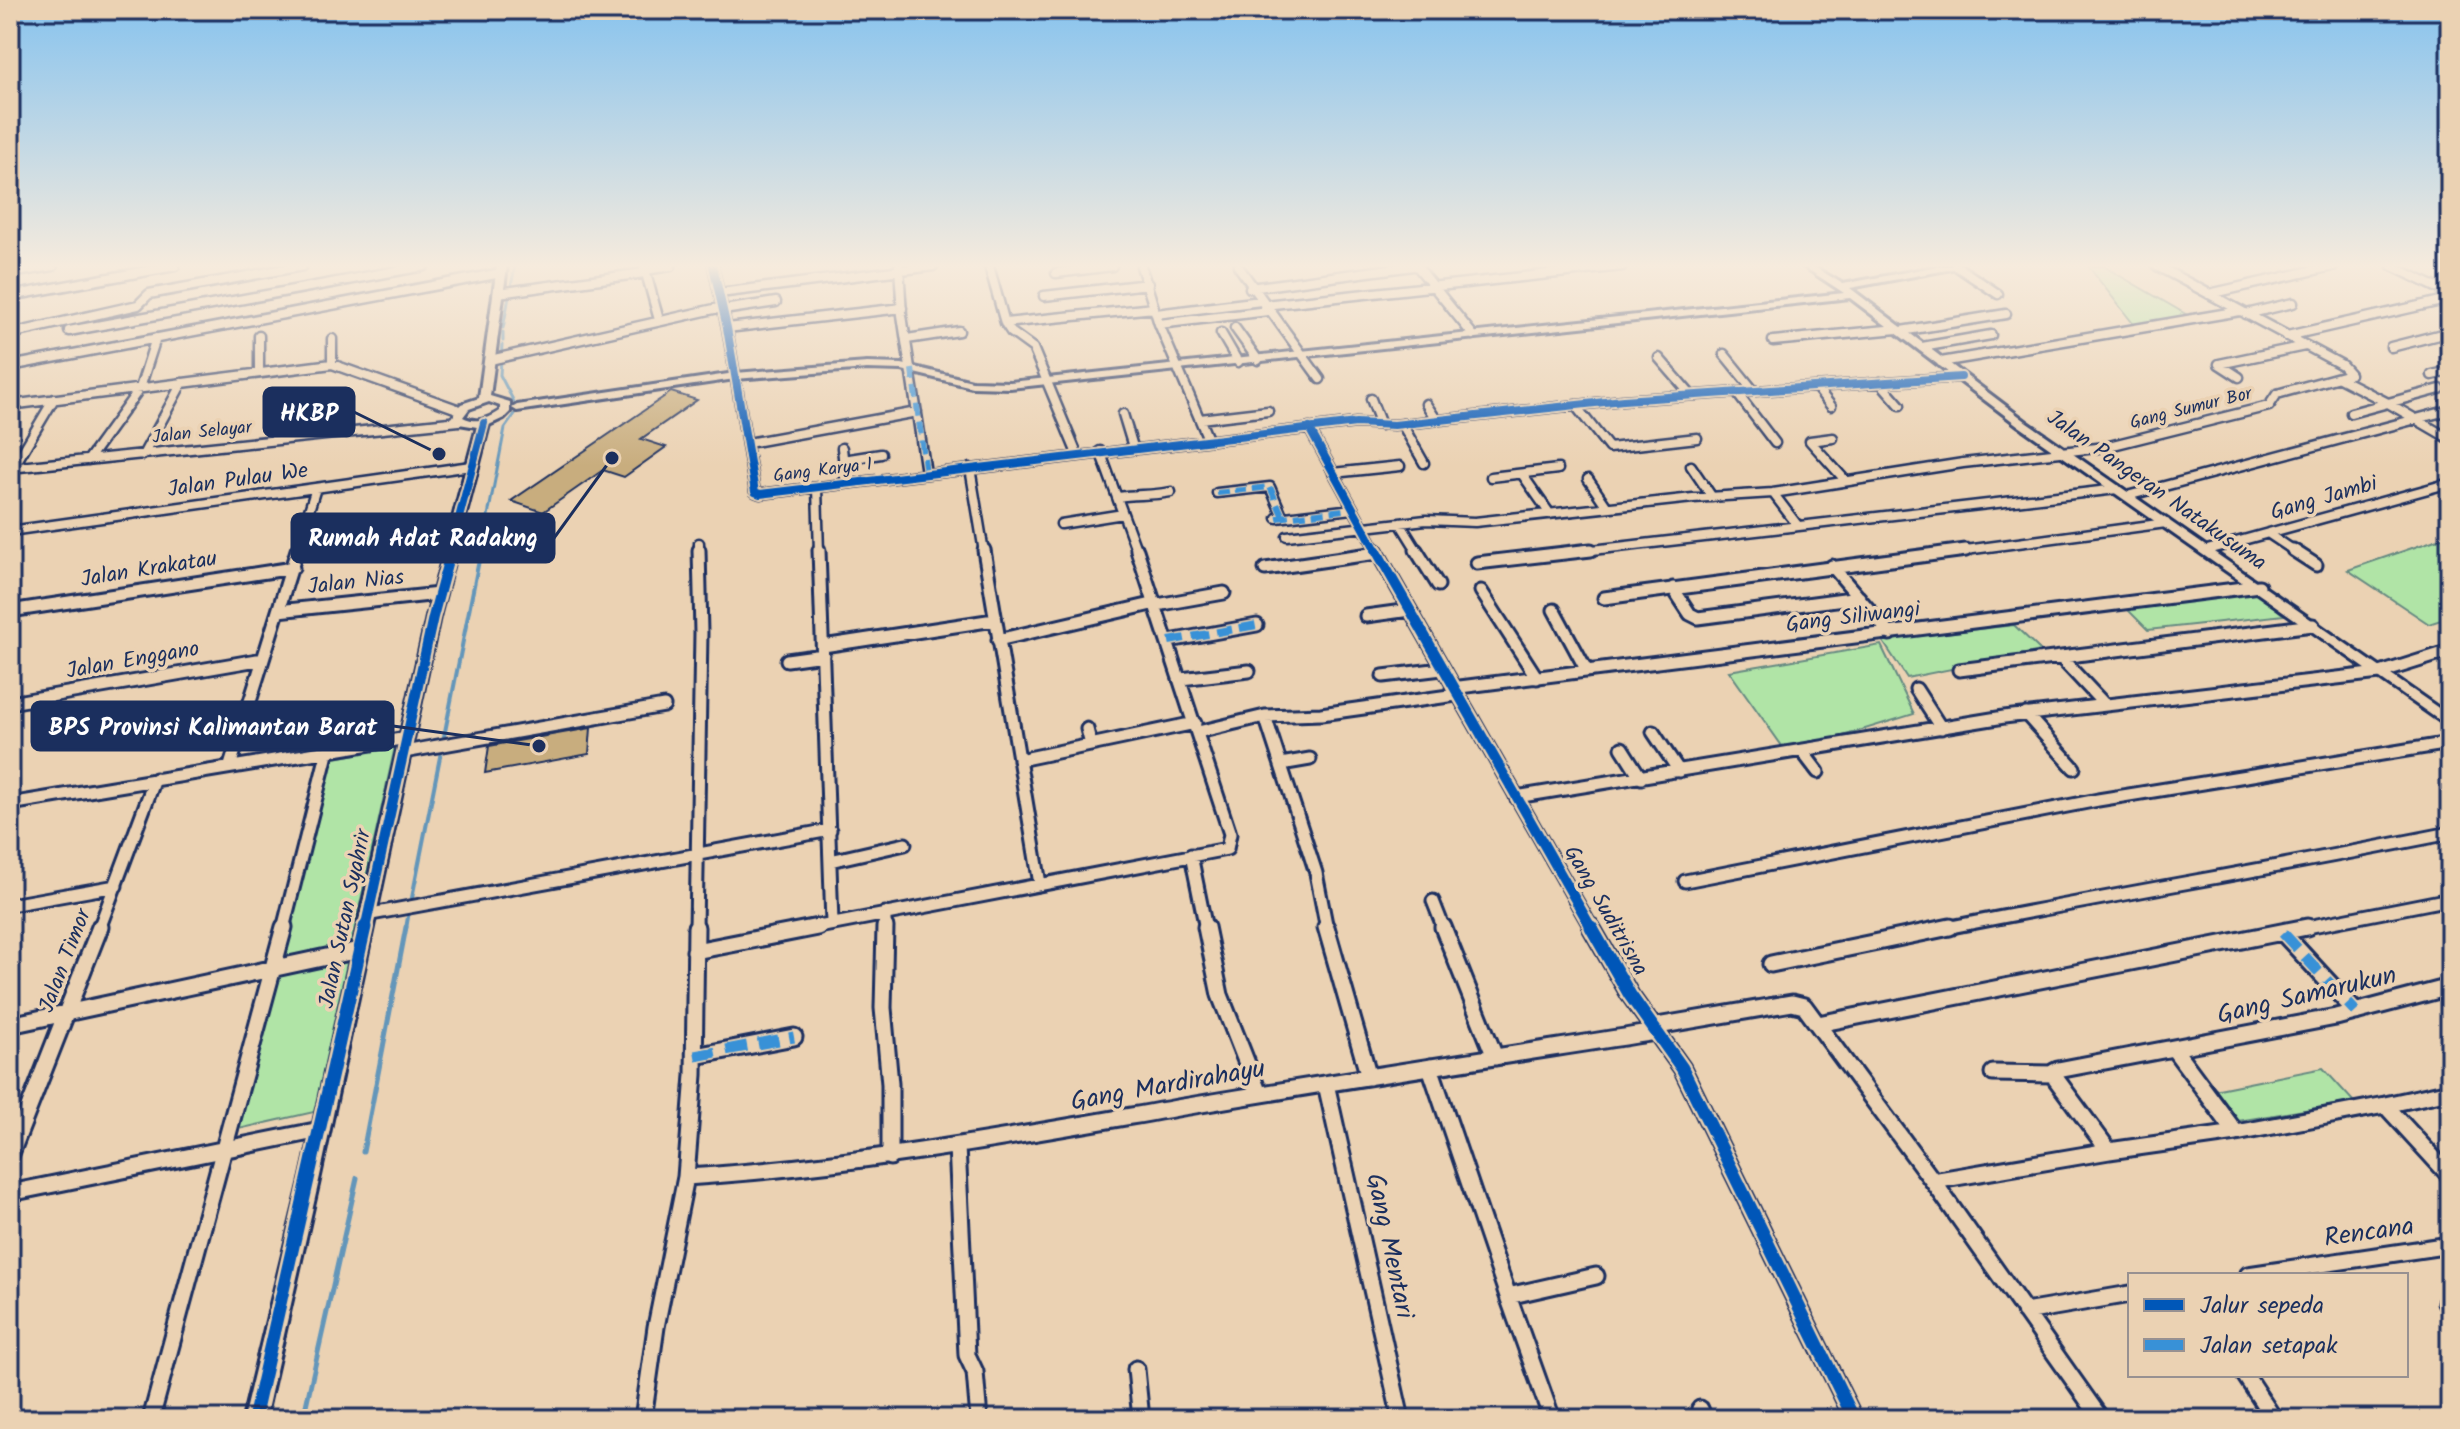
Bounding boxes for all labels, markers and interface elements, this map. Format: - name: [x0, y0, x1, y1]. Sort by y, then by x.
- street label: Gang Sumur Bor: [2127, 380, 2256, 438]
- callout: HKBP: [264, 388, 354, 436]
- text: HKBP: [280, 395, 339, 434]
- street label: Jalan Pangeran Natakusuma: [2039, 401, 2273, 581]
- street label: Jalan Selayar: [151, 413, 254, 453]
- street label: Gang Karya 1: [772, 451, 874, 491]
- street label: Jalan Pulau We: [165, 454, 311, 508]
- street label: Gang Jambi: [2266, 467, 2382, 531]
- callout: Rumah Adat Radakng: [292, 514, 554, 562]
- text: Rumah Adat Radakng: [308, 520, 538, 559]
- street label: Jalan Krakatau: [78, 542, 220, 598]
- street label: Jalan Nias: [306, 560, 407, 605]
- street label: Gang Siliwangi: [1784, 592, 1923, 644]
- street label: Jalan Enggano: [64, 632, 202, 690]
- callout: BPS Provinsi Kalimantan Barat: [32, 702, 393, 750]
- text: BPS Provinsi Kalimantan Barat: [49, 709, 379, 748]
- street label: Jalan Sutan Syahrir: [310, 824, 382, 1012]
- street label: Gang Suditrisna: [1553, 839, 1657, 983]
- street label: Jalan Timor: [30, 902, 102, 1018]
- street label: Gang Samarukun: [2213, 955, 2401, 1037]
- street label: Gang Mardirahayu: [1067, 1048, 1269, 1124]
- street label: Gang Mentari: [1353, 1169, 1425, 1324]
- street label: Rencana: [2321, 1206, 2417, 1260]
- legend: [2128, 1273, 2408, 1377]
- text: Jalur sepeda: [2200, 1287, 2324, 1326]
- text: Jalan setapak: [2200, 1327, 2338, 1366]

